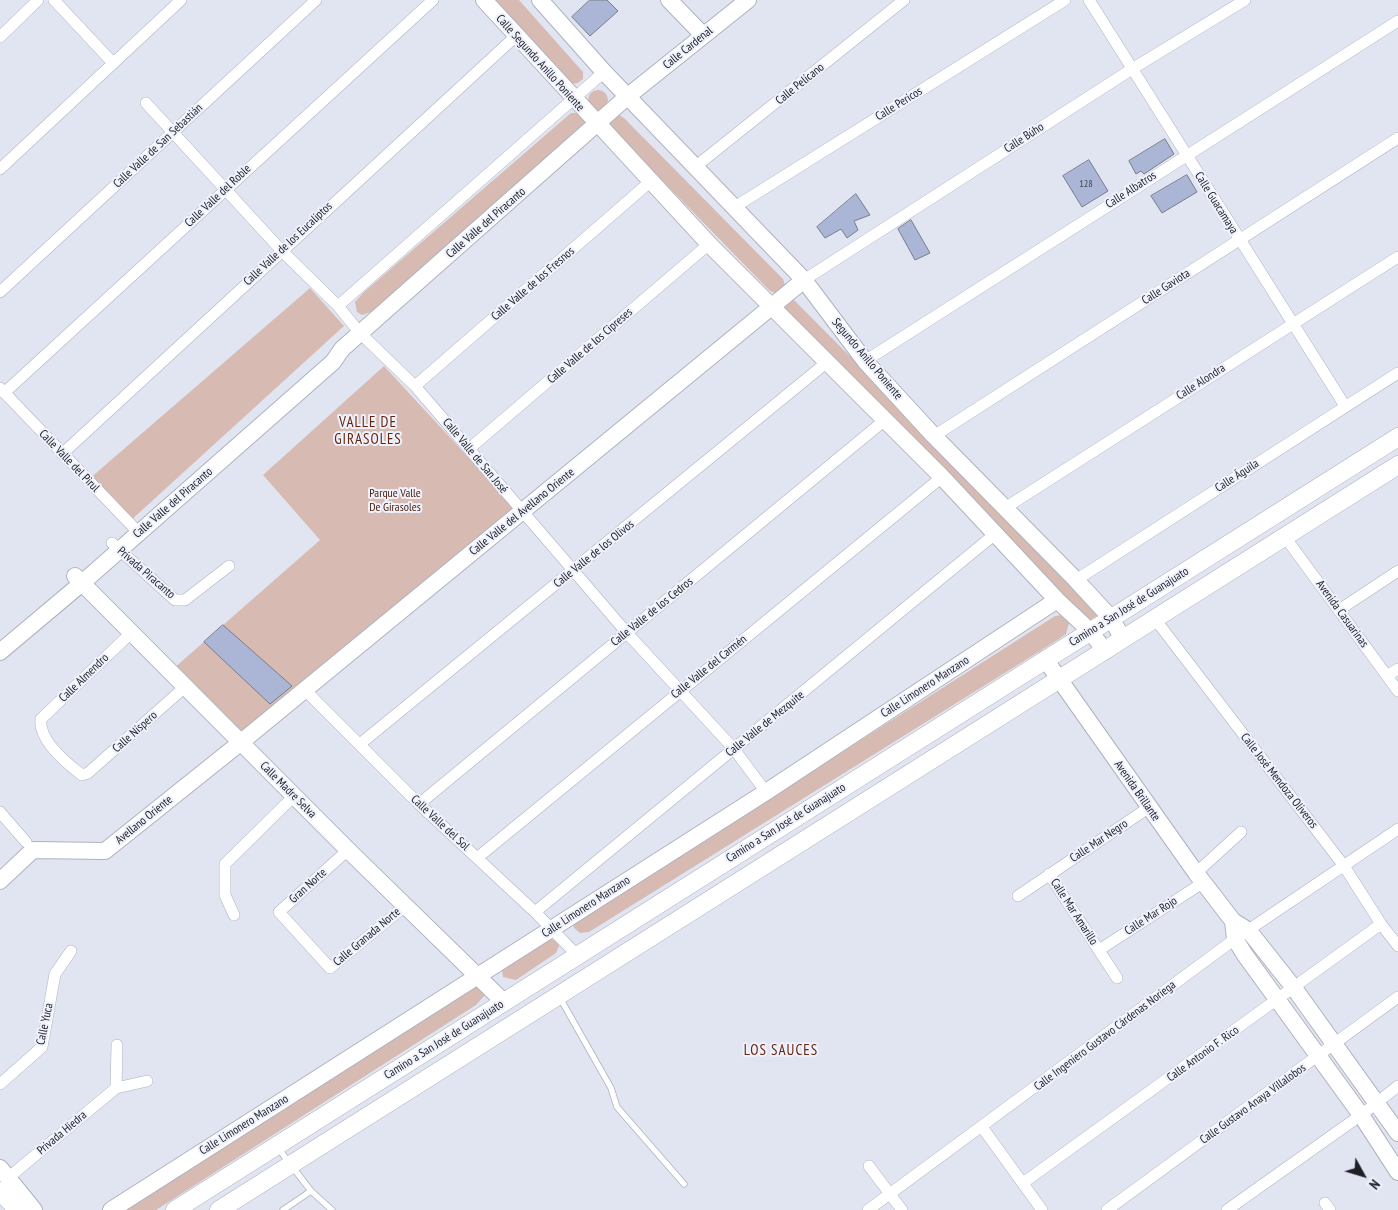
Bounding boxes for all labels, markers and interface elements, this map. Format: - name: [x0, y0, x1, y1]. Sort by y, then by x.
- street label: Calle Segundo Anillo Poniente: [493, 12, 587, 114]
- street label: Calle Cardenal: [660, 24, 716, 72]
- street label: Calle Pelícano: [773, 60, 827, 108]
- street label: Calle Pericos: [873, 84, 925, 124]
- street label: Calle Valle de San Sebastián: [110, 101, 206, 191]
- street label: Calle Búho: [1001, 120, 1047, 156]
- street label: Calle Valle del Roble: [182, 162, 254, 230]
- street label: Calle Albatros: [1103, 168, 1159, 212]
- street label: Calle Guacamaya: [1191, 169, 1241, 237]
- house number: 128: [1079, 178, 1093, 190]
- street label: Calle Valle del Piracanto: [443, 185, 529, 261]
- street label: Calle Valle de los Eucaliptos: [241, 199, 335, 289]
- street label: Calle Valle de los Fresnos: [489, 244, 577, 324]
- street label: Calle Gaviota: [1139, 266, 1193, 308]
- street label: Calle Valle de los Cipreses: [544, 305, 636, 387]
- street label: Segundo Anillo Poniente: [829, 315, 905, 403]
- street label: Calle Alondra: [1174, 361, 1228, 403]
- district label: VALLE DE GIRASOLES: [333, 414, 403, 449]
- street label: Calle Valle de San José: [439, 415, 511, 497]
- street label: Calle Valle del Pirul: [36, 427, 102, 495]
- street label: Calle Águila: [1212, 457, 1262, 495]
- street label: Calle Valle del Piracanto: [130, 465, 216, 541]
- street label: Calle Valle del Avellano Oriente: [467, 465, 577, 559]
- park label: Parque Valle De Girasoles: [369, 487, 421, 515]
- street label: Calle Valle de los Olivos: [551, 517, 637, 591]
- street label: Privada Piracanto: [114, 544, 178, 602]
- street label: Camino a San José de Guanajuato: [1067, 564, 1191, 650]
- street label: Calle Valle de los Cedros: [608, 575, 696, 649]
- street label: Avenida Casuarinas: [1313, 578, 1371, 650]
- street label: Calle Valle del Carmén: [668, 632, 750, 702]
- street label: Calle Almendro: [56, 651, 112, 705]
- street label: Calle Limonero Manzano: [878, 653, 972, 721]
- street label: Calle Valle de Mezquite: [723, 688, 807, 760]
- street label: Calle Níspero: [110, 708, 160, 756]
- street label: Calle José Mendoza Oliveros: [1237, 731, 1321, 831]
- street label: Avenida Brillante: [1111, 758, 1163, 824]
- street label: Calle Madre Selva: [257, 759, 319, 821]
- street label: Camino a San José de Guanajuato: [724, 780, 848, 866]
- street label: Calle Valle del Sol: [408, 792, 472, 854]
- street label: Avellano Oriente: [113, 793, 175, 847]
- street label: Calle Mar Negro: [1067, 816, 1131, 866]
- street label: Gran Norte: [286, 866, 330, 906]
- street label: Calle Limonero Manzano: [539, 873, 633, 941]
- street label: Calle Mar Amarillo: [1047, 876, 1101, 948]
- street label: Calle Mar Rojo: [1122, 894, 1180, 938]
- street label: Calle Granada Norte: [331, 905, 403, 969]
- street label: Calle Ingeniero Gustavo Cárdenas Noriega: [1031, 978, 1179, 1094]
- street label: Camino a San José de Guanajuato: [382, 997, 506, 1083]
- street label: Calle Yuca: [34, 1002, 56, 1046]
- street label: Calle Antonio F. Rico: [1164, 1023, 1242, 1085]
- district label: LOS SAUCES: [743, 1042, 819, 1060]
- street label: Calle Gustavo Anaya Villalobos: [1197, 1061, 1309, 1147]
- street label: Calle Limonero Manzano: [197, 1092, 291, 1158]
- street label: Privada Hiedra: [34, 1108, 90, 1158]
- north arrow: [1338, 1150, 1388, 1200]
- text: N: [1365, 1176, 1384, 1193]

